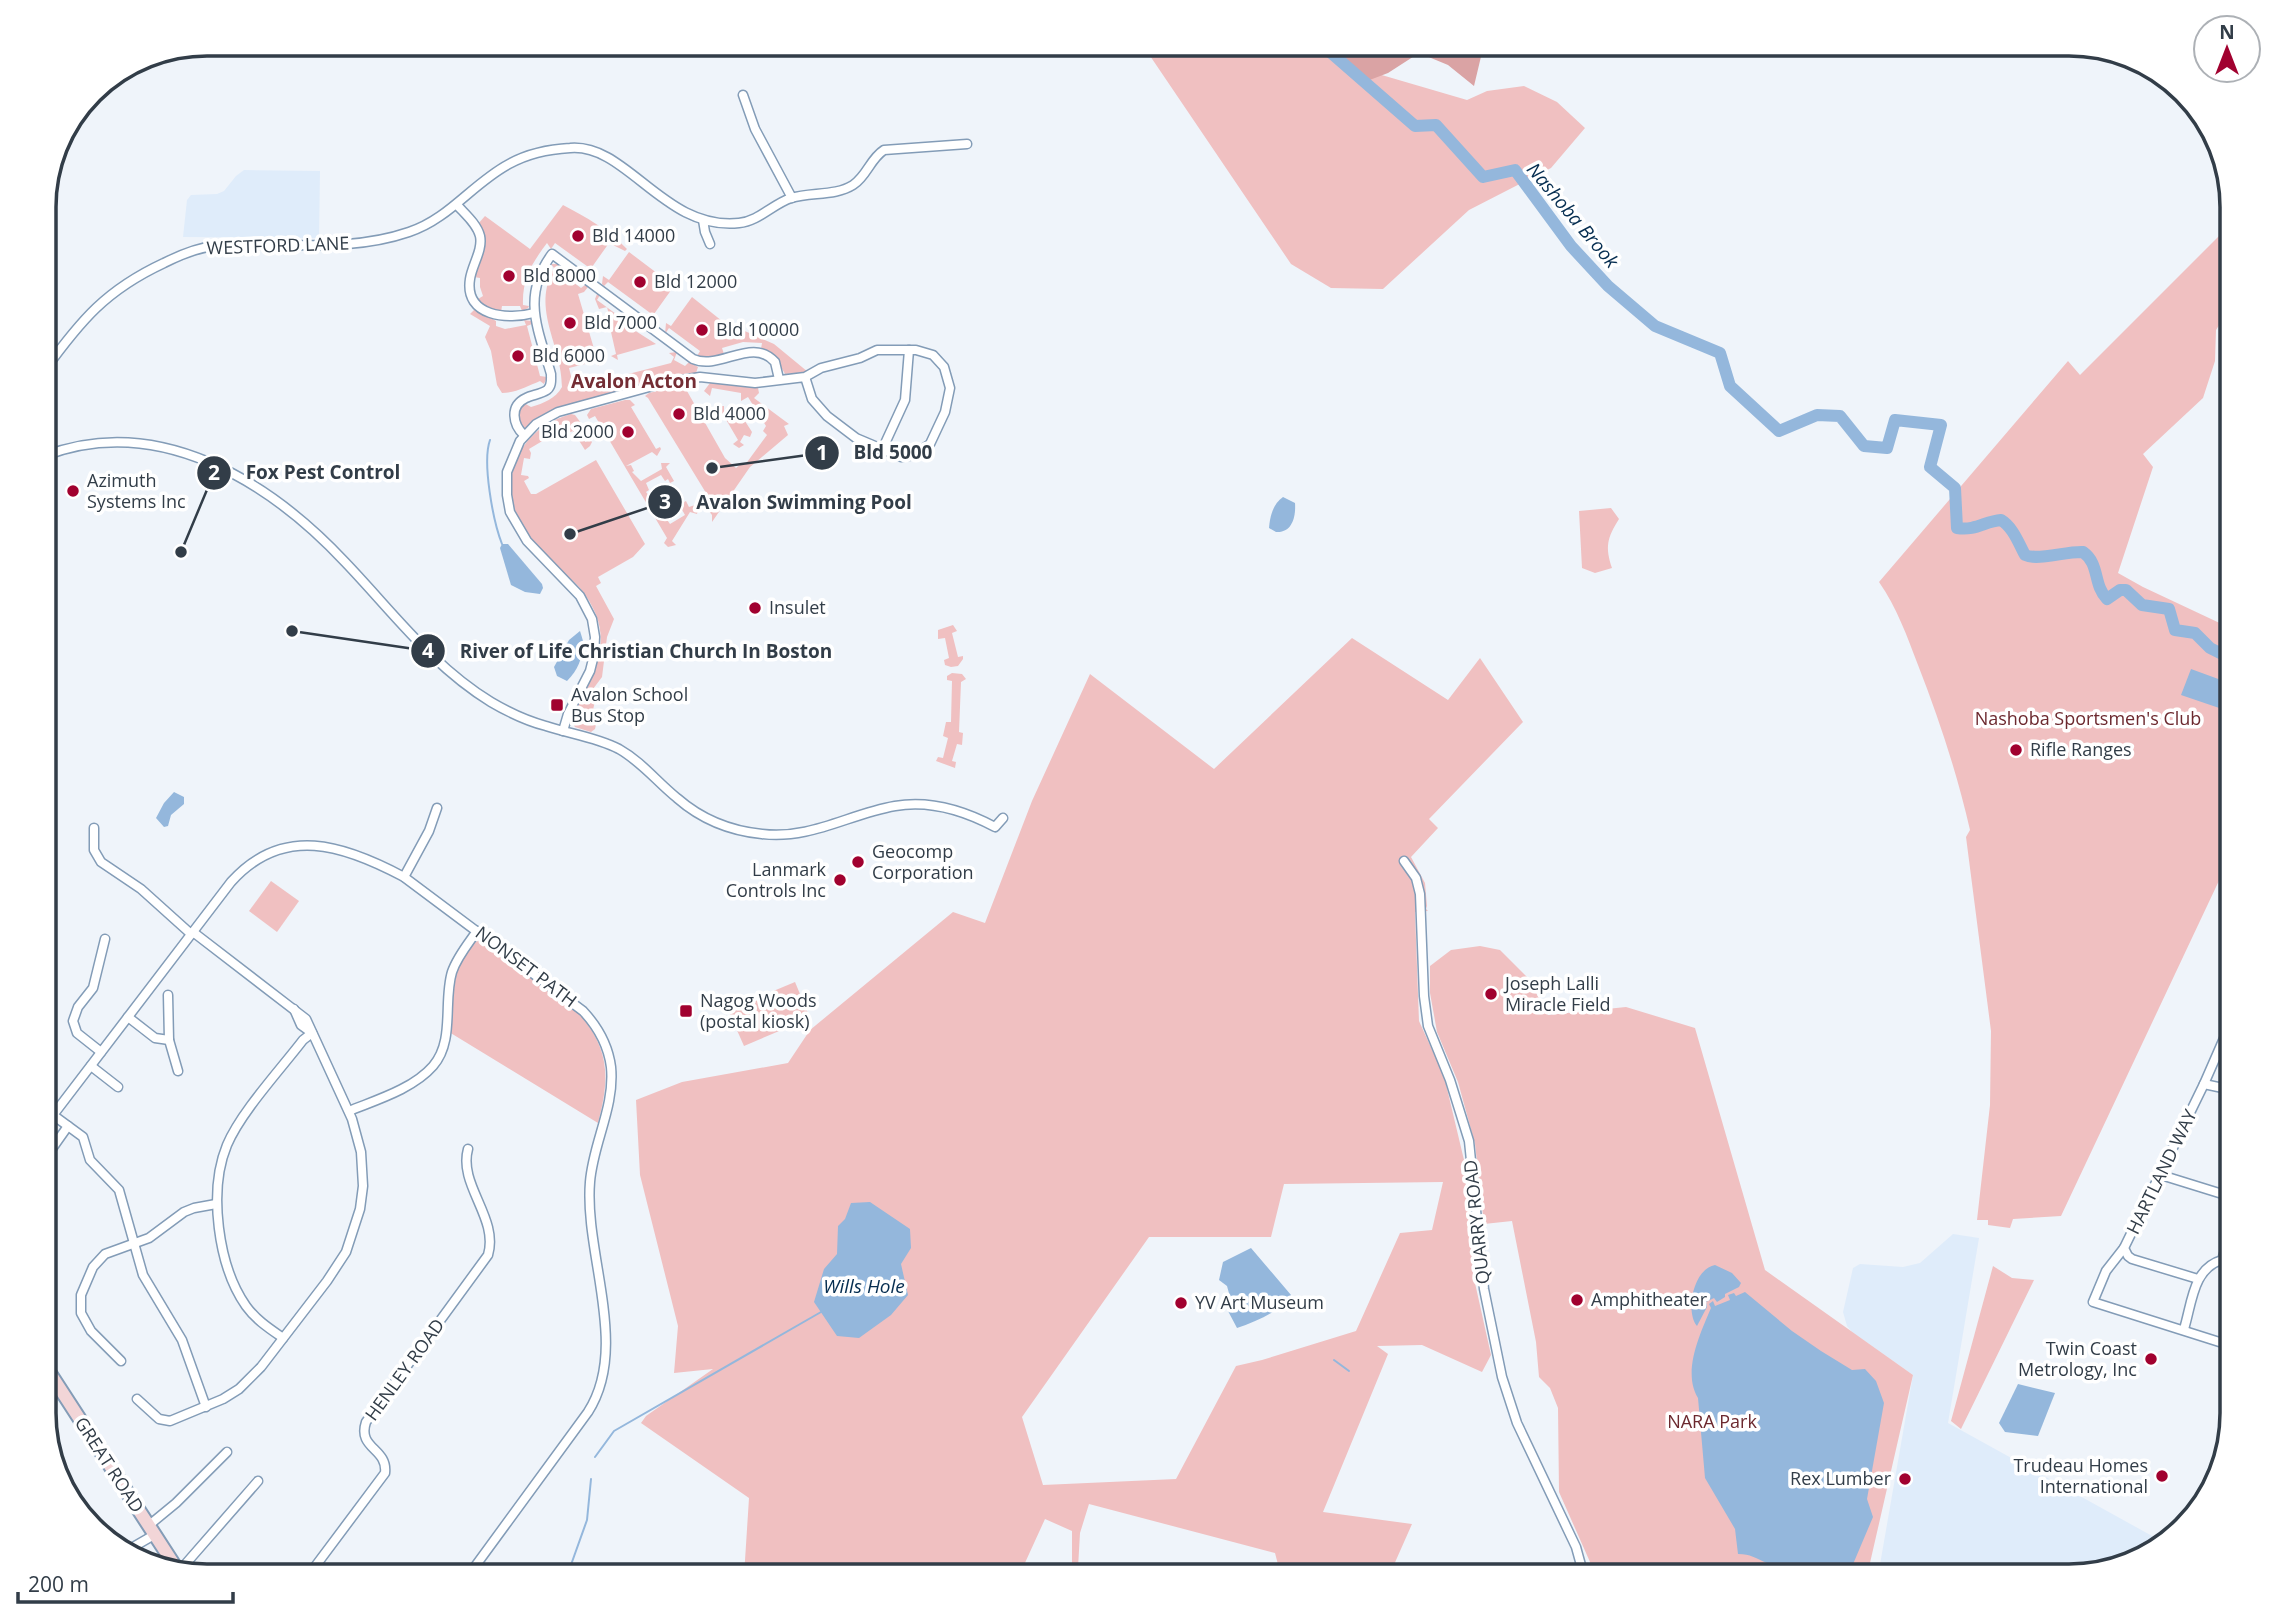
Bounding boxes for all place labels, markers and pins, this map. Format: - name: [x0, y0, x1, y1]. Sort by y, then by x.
- place label: Bld 14000: [592, 223, 675, 247]
- marker: Bld 14000: [570, 228, 586, 244]
- place label: Bld 8000: [523, 263, 596, 287]
- marker: Bld 8000: [501, 268, 517, 284]
- place label: Bld 12000: [654, 269, 737, 293]
- marker: Bld 12000: [632, 274, 648, 290]
- place label: Bld 7000: [584, 310, 657, 334]
- marker: Bld 7000: [562, 315, 578, 331]
- place label: Bld 10000: [716, 317, 799, 341]
- marker: Bld 10000: [694, 322, 710, 338]
- place label: Bld 6000: [532, 343, 605, 367]
- marker: Bld 6000: [510, 348, 526, 364]
- place label: Bld 4000: [693, 401, 766, 425]
- marker: Bld 4000: [671, 406, 687, 422]
- place label: Bld 2000: [541, 419, 614, 443]
- marker: Bld 2000: [620, 424, 636, 440]
- callout: Bld 5000: [804, 433, 946, 473]
- callout: Fox Pest Control: [196, 453, 414, 493]
- place label: Azimuth Systems Inc: [87, 468, 186, 513]
- callout: Avalon Swimming Pool: [648, 482, 926, 522]
- marker: Azimuth Systems Inc: [65, 483, 81, 499]
- place label: Insulet: [769, 595, 826, 619]
- marker: Insulet: [747, 600, 763, 616]
- callout: River of Life Christian Church In Boston: [411, 631, 846, 671]
- place label: Avalon School Bus Stop: [571, 682, 688, 727]
- marker: Avalon School Bus Stop: [549, 697, 565, 713]
- place label: Rifle Ranges: [2030, 737, 2132, 761]
- marker: Rifle Ranges: [2008, 742, 2024, 758]
- place label: Geocomp Corporation: [872, 839, 974, 884]
- marker: Geocomp Corporation: [850, 854, 866, 870]
- place label: Lanmark Controls Inc: [726, 857, 827, 902]
- marker: Lanmark Controls Inc: [832, 872, 848, 888]
- place label: Joseph Lalli Miracle Field: [1503, 971, 1611, 1016]
- marker: Joseph Lalli Miracle Field: [1483, 986, 1499, 1002]
- place label: Nagog Woods (postal kiosk): [700, 988, 816, 1033]
- marker: Nagog Woods (postal kiosk): [678, 1003, 694, 1019]
- place label: Amphitheater: [1591, 1287, 1708, 1311]
- place label: YV Art Museum: [1195, 1290, 1324, 1314]
- marker: Amphitheater: [1569, 1292, 1585, 1308]
- marker: YV Art Museum: [1173, 1295, 1189, 1311]
- place label: Twin Coast Metrology, Inc: [2018, 1336, 2137, 1381]
- marker: Twin Coast Metrology, Inc: [2143, 1351, 2159, 1367]
- place label: Trudeau Homes International: [2013, 1453, 2148, 1498]
- place label: Rex Lumber: [1790, 1466, 1892, 1490]
- marker: Trudeau Homes International: [2154, 1468, 2170, 1484]
- marker: Rex Lumber: [1897, 1471, 1913, 1487]

